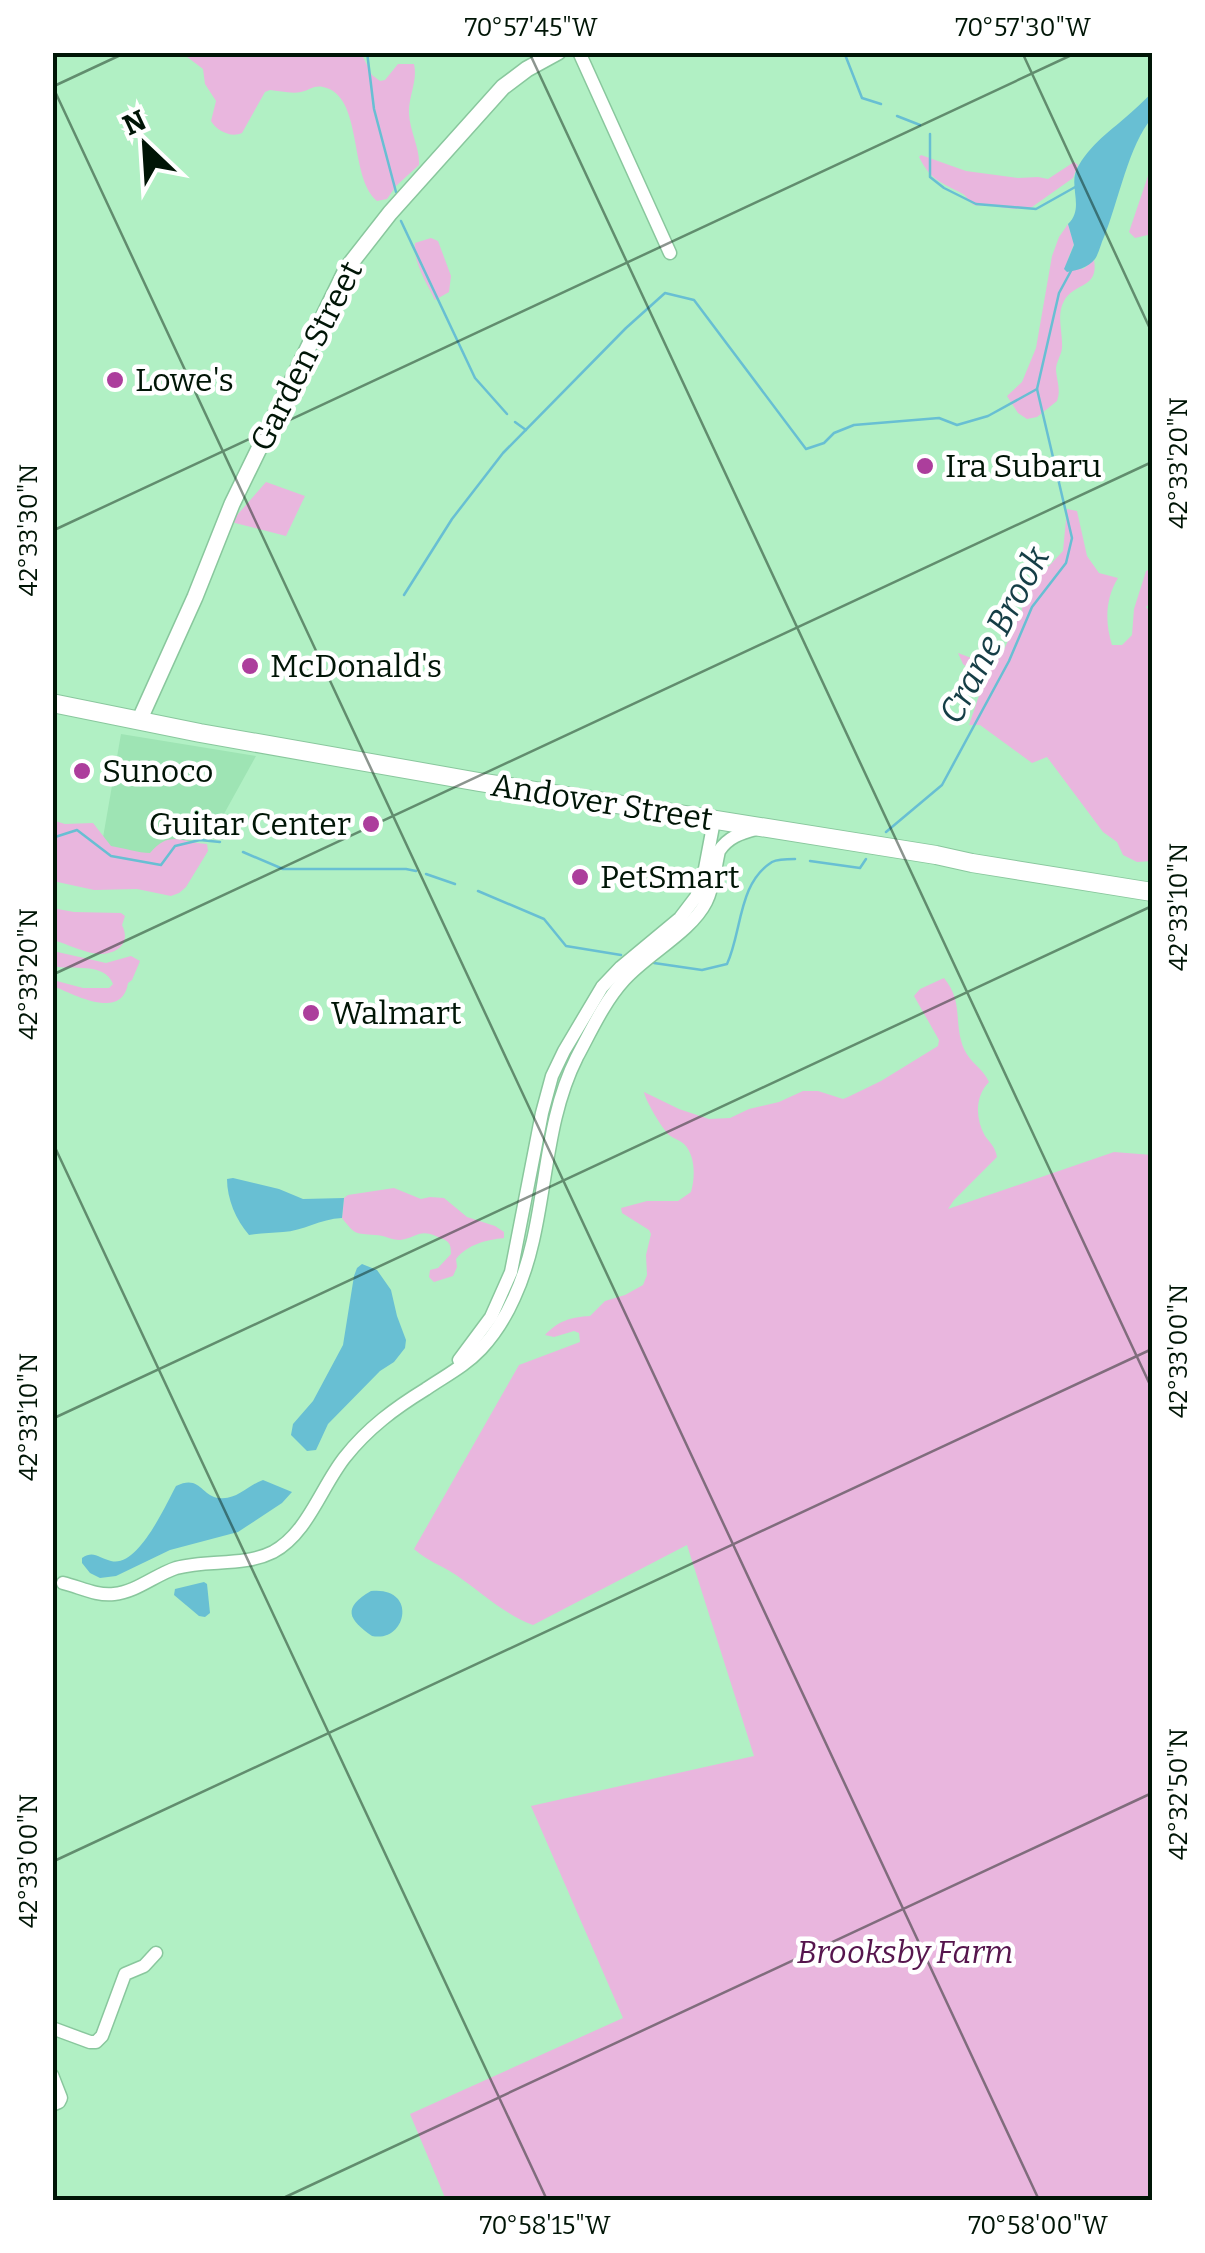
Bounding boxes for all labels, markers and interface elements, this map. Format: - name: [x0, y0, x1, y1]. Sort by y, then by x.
- text: 70°57'45"W: [464, 13, 598, 43]
- text: 70°57'30"W: [955, 13, 1091, 43]
- north arrow: [95, 95, 195, 195]
- text: N: [118, 103, 151, 142]
- street label: Garden Street: [242, 255, 370, 457]
- place label: Lowe's: [135, 361, 234, 399]
- marker: Lowe's: [104, 369, 126, 391]
- text: 42°33'20"N: [1164, 397, 1194, 529]
- place label: Ira Subaru: [945, 447, 1102, 485]
- marker: Ira Subaru: [914, 455, 936, 477]
- text: 42°33'30"N: [14, 464, 44, 596]
- water label: Crane Brook: [930, 539, 1058, 730]
- place label: McDonald's: [270, 647, 442, 685]
- marker: McDonald's: [239, 655, 261, 677]
- place label: Sunoco: [102, 752, 213, 790]
- marker: Sunoco: [71, 760, 93, 782]
- street label: Andover Street: [489, 766, 716, 838]
- place label: Guitar Center: [149, 805, 351, 843]
- marker: Guitar Center: [360, 813, 382, 835]
- text: 42°33'10"N: [1164, 843, 1194, 971]
- place label: PetSmart: [600, 858, 740, 896]
- marker: PetSmart: [569, 866, 591, 888]
- text: 42°33'20"N: [14, 908, 44, 1040]
- place label: Walmart: [331, 994, 462, 1032]
- marker: Walmart: [300, 1002, 322, 1024]
- text: 42°33'00"N: [1164, 1284, 1194, 1418]
- text: 42°33'10"N: [14, 1353, 44, 1481]
- text: 42°32'50"N: [1164, 1728, 1194, 1860]
- text: 42°33'00"N: [14, 1794, 44, 1928]
- park label: Brooksby Farm: [797, 1933, 1013, 1971]
- text: 70°58'15"W: [479, 2211, 611, 2241]
- text: 70°58'00"W: [968, 2211, 1108, 2241]

